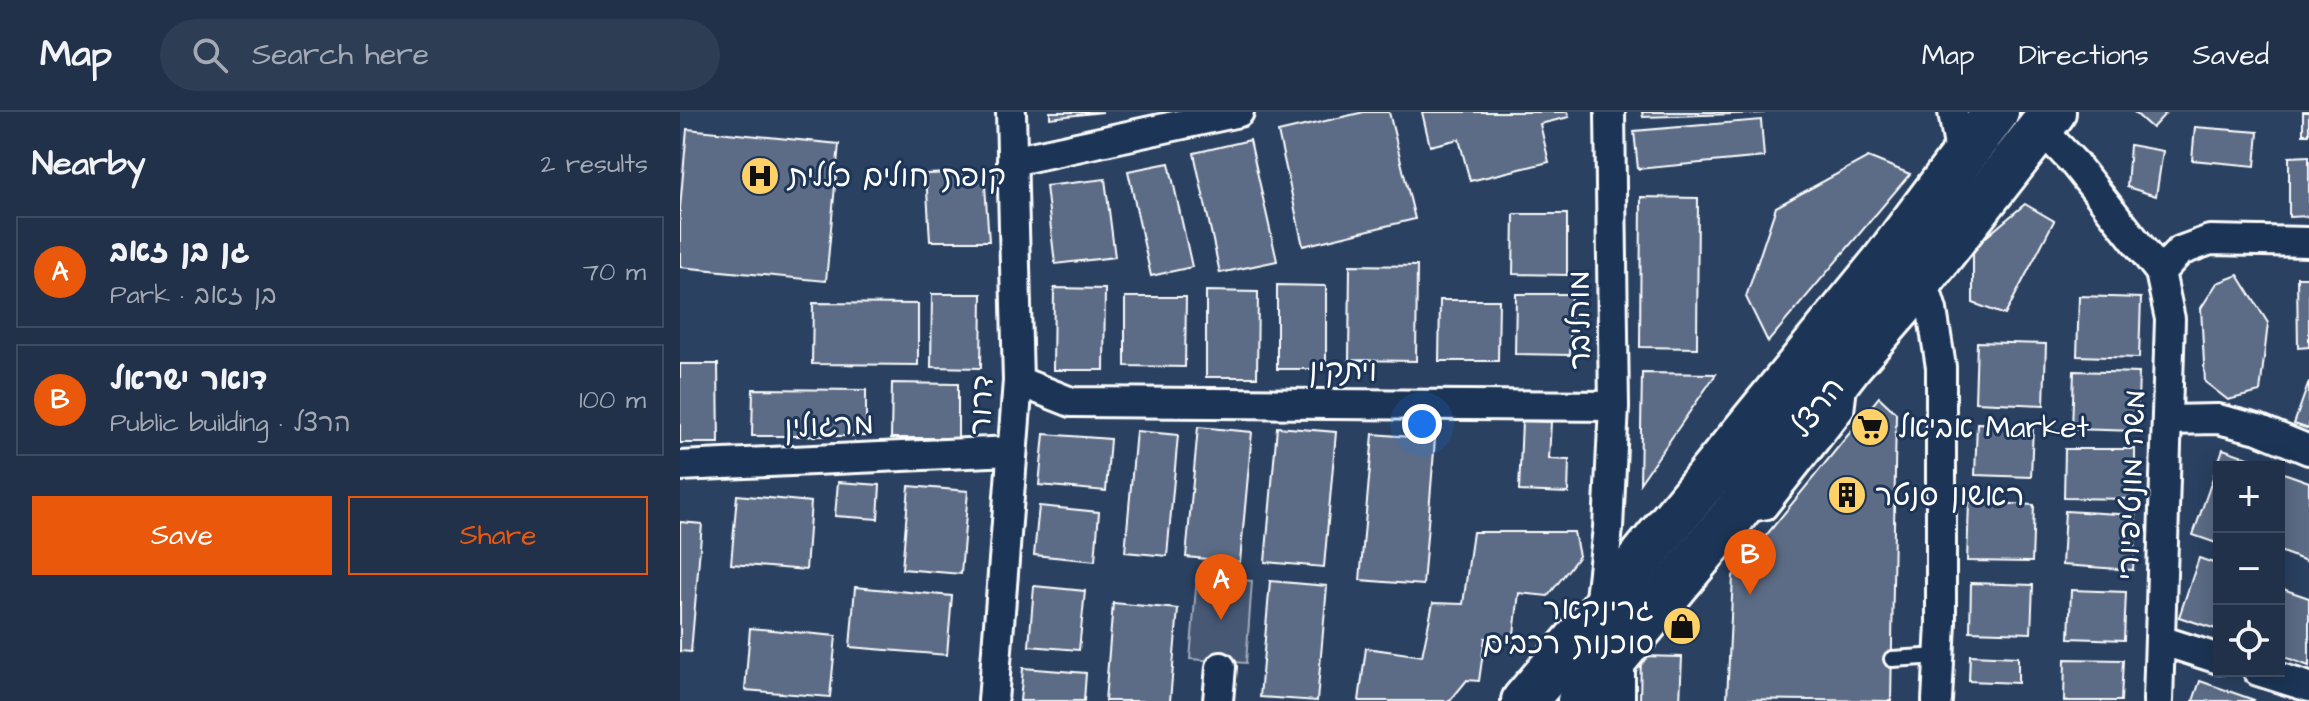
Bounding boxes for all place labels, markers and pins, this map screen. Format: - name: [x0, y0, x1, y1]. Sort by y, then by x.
- hospital icon: קופת חולים כללית: [739, 155, 781, 197]
- place label: קופת חולים כללית: [786, 156, 1006, 198]
- supermarket icon: אביאל Market: [1849, 406, 1891, 448]
- place label: אביאל Market: [1898, 407, 2089, 449]
- building icon: ראשון סנטר: [1826, 474, 1868, 516]
- place label: ראשון סנטר: [1875, 475, 2024, 517]
- pin: B: [1724, 529, 1776, 595]
- pin: A: [1195, 554, 1247, 620]
- place label: גרינקאר סוכנות רכבים: [1483, 589, 1654, 665]
- shop icon: גרינקאר סוכנות רכבים: [1661, 605, 1703, 647]

